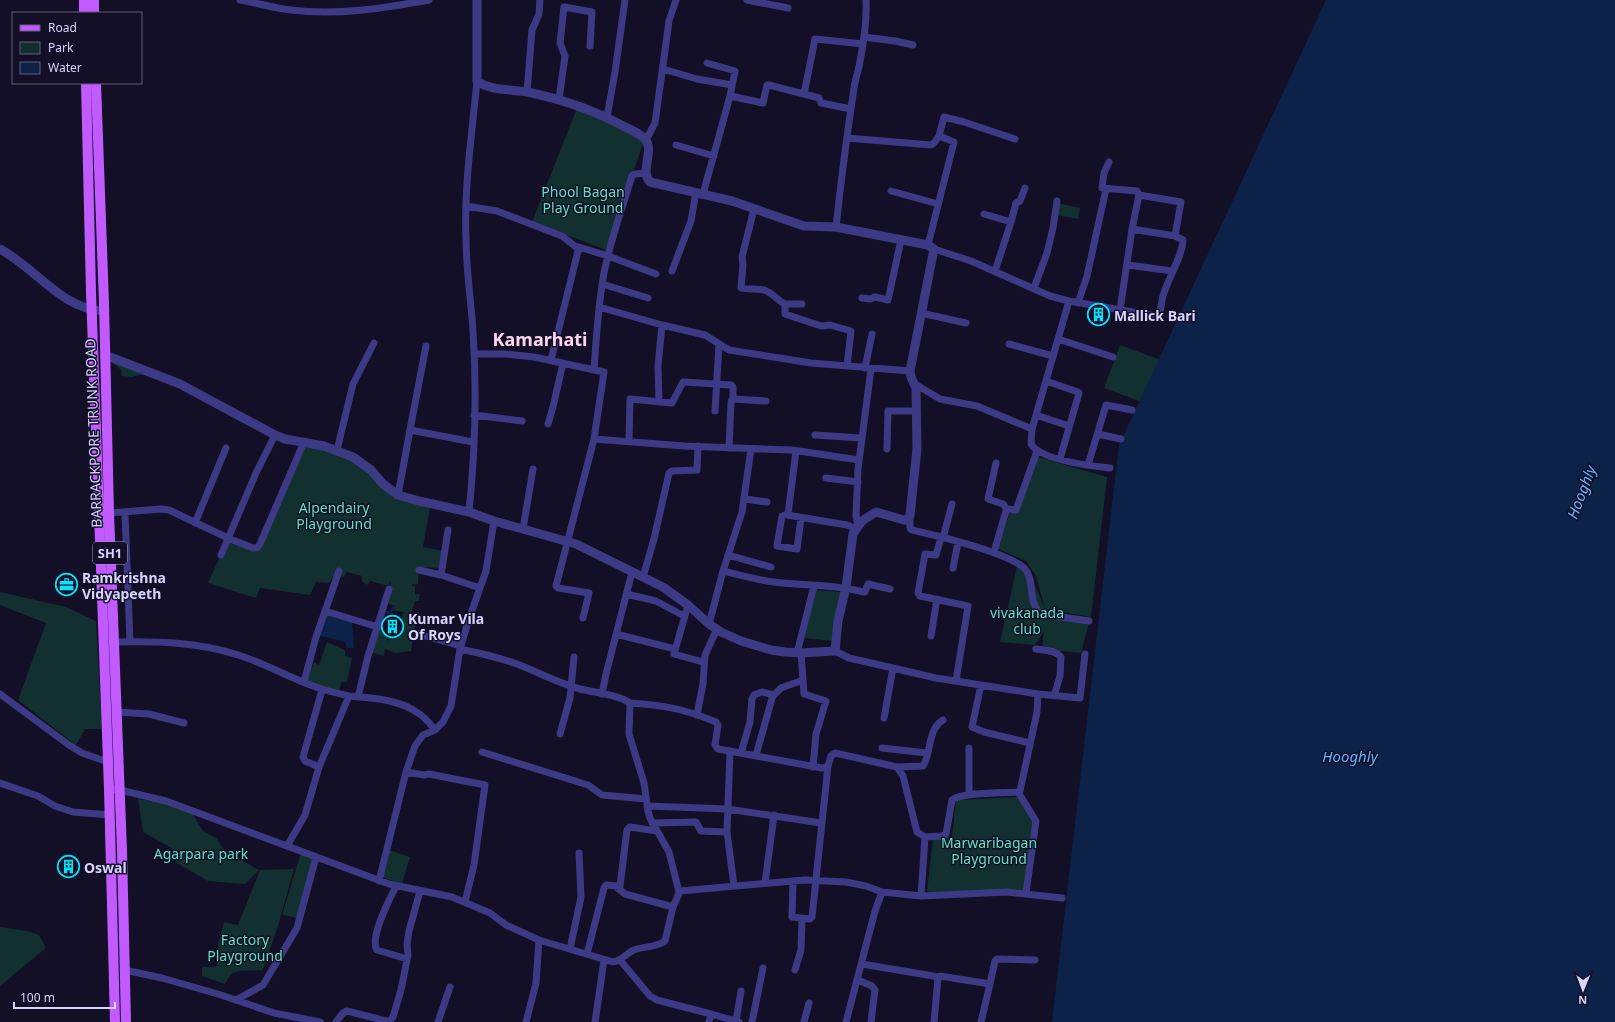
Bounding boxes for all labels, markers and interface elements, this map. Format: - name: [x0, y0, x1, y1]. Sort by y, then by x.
- legend: [12, 12, 142, 84]
- text: Road: [48, 19, 77, 36]
- text: Park: [48, 39, 74, 56]
- text: Water: [48, 59, 82, 76]
- park label: Phool Bagan Play Ground: [541, 182, 625, 217]
- building icon: Mallick Bari: [1085, 302, 1111, 328]
- place label: Mallick Bari: [1114, 306, 1196, 325]
- district label: Kamarhati: [493, 327, 587, 351]
- street label: BARRACKPORE TRUNK ROAD: [80, 338, 106, 528]
- water label: Hooghly: [1562, 462, 1601, 521]
- park label: Alpendairy Playground: [296, 498, 372, 533]
- road number: SH1: [93, 542, 127, 564]
- place label: Ramkrishna Vidyapeeth: [82, 568, 166, 603]
- office icon: Ramkrishna Vidyapeeth: [54, 572, 80, 598]
- park label: vivakanada club: [990, 603, 1064, 638]
- place label: Kumar Vila Of Roys: [408, 609, 484, 644]
- building icon: Kumar Vila Of Roys: [380, 613, 406, 639]
- water label: Hooghly: [1322, 746, 1379, 766]
- park label: Marwaribagan Playground: [941, 833, 1037, 868]
- park label: Agarpara park: [154, 844, 249, 863]
- building icon: Oswal: [56, 854, 82, 880]
- place label: Oswal: [84, 858, 127, 877]
- park label: Factory Playground: [207, 930, 283, 965]
- north arrow: [1563, 970, 1603, 1010]
- scale bar: [14, 984, 115, 1010]
- text: 100 m: [20, 989, 55, 1006]
- text: N: [1578, 993, 1587, 1008]

